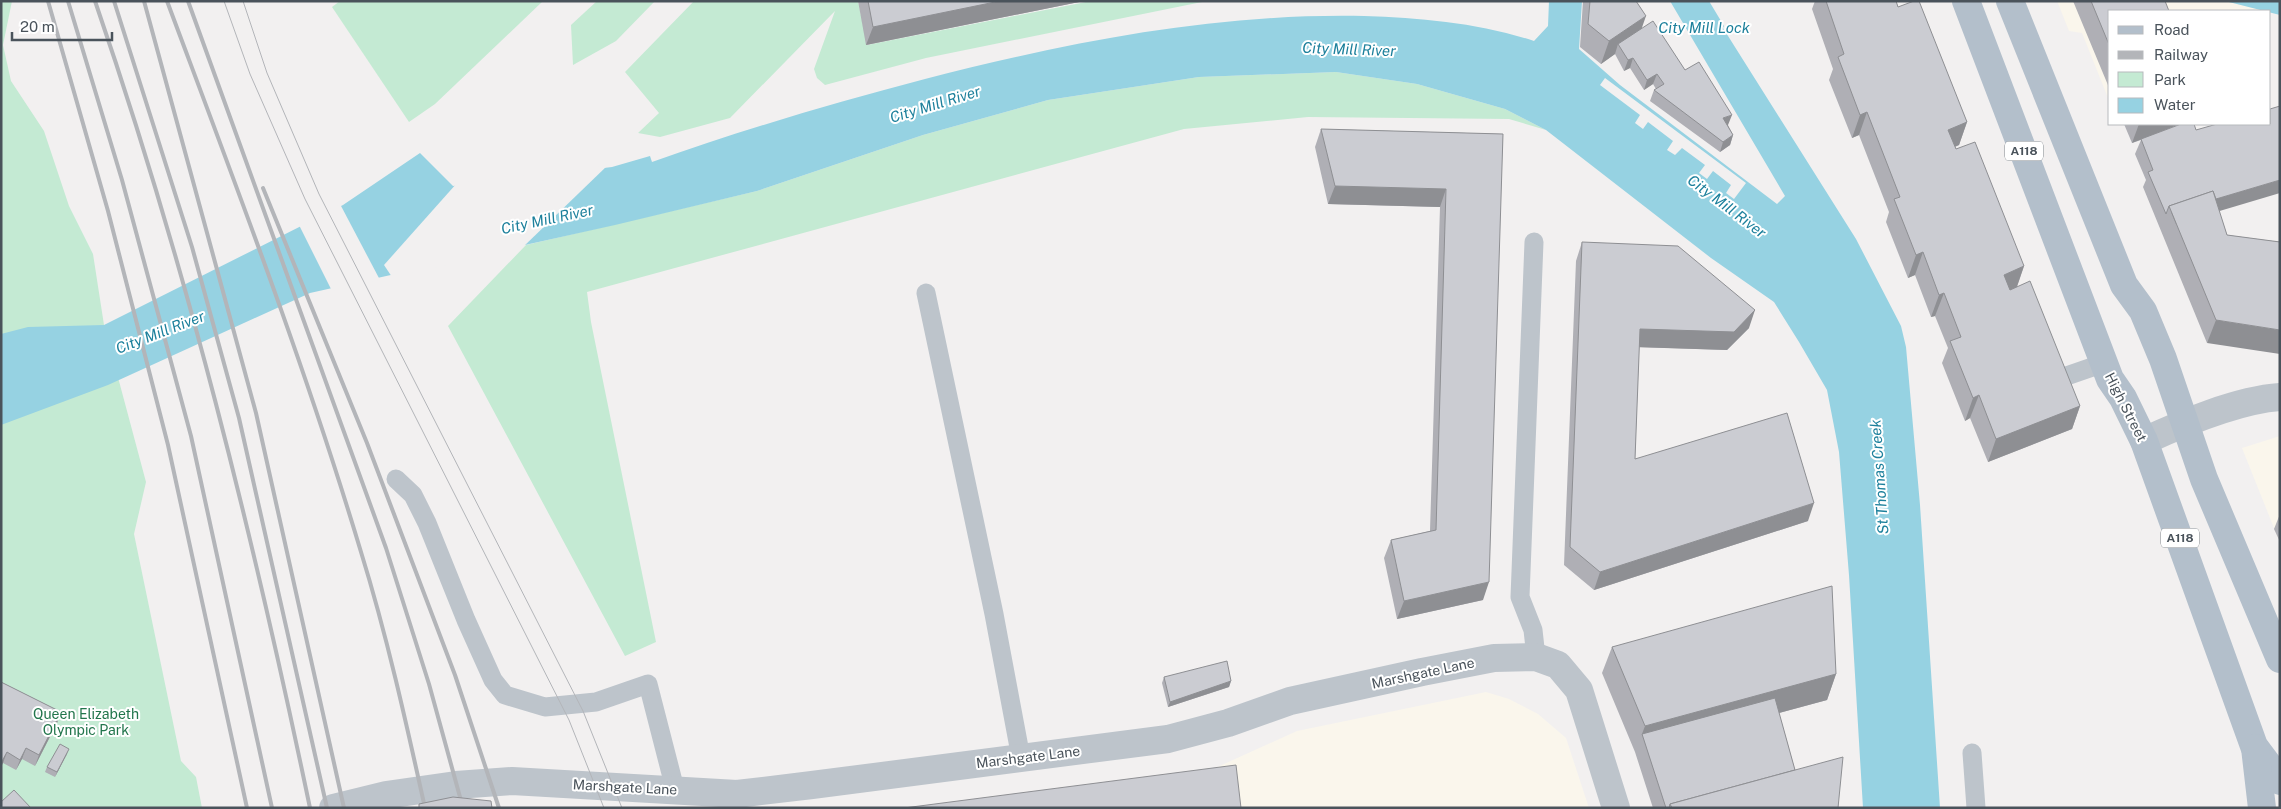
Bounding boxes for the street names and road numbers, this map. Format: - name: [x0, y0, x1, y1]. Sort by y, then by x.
- road number: A118: [2005, 142, 2043, 160]
- street label: High Street: [2102, 370, 2150, 444]
- road number: A118: [2161, 528, 2199, 548]
- street label: Marshgate Lane: [1370, 654, 1476, 692]
- street label: Marshgate Lane: [975, 743, 1081, 771]
- street label: Marshgate Lane: [572, 776, 678, 798]

